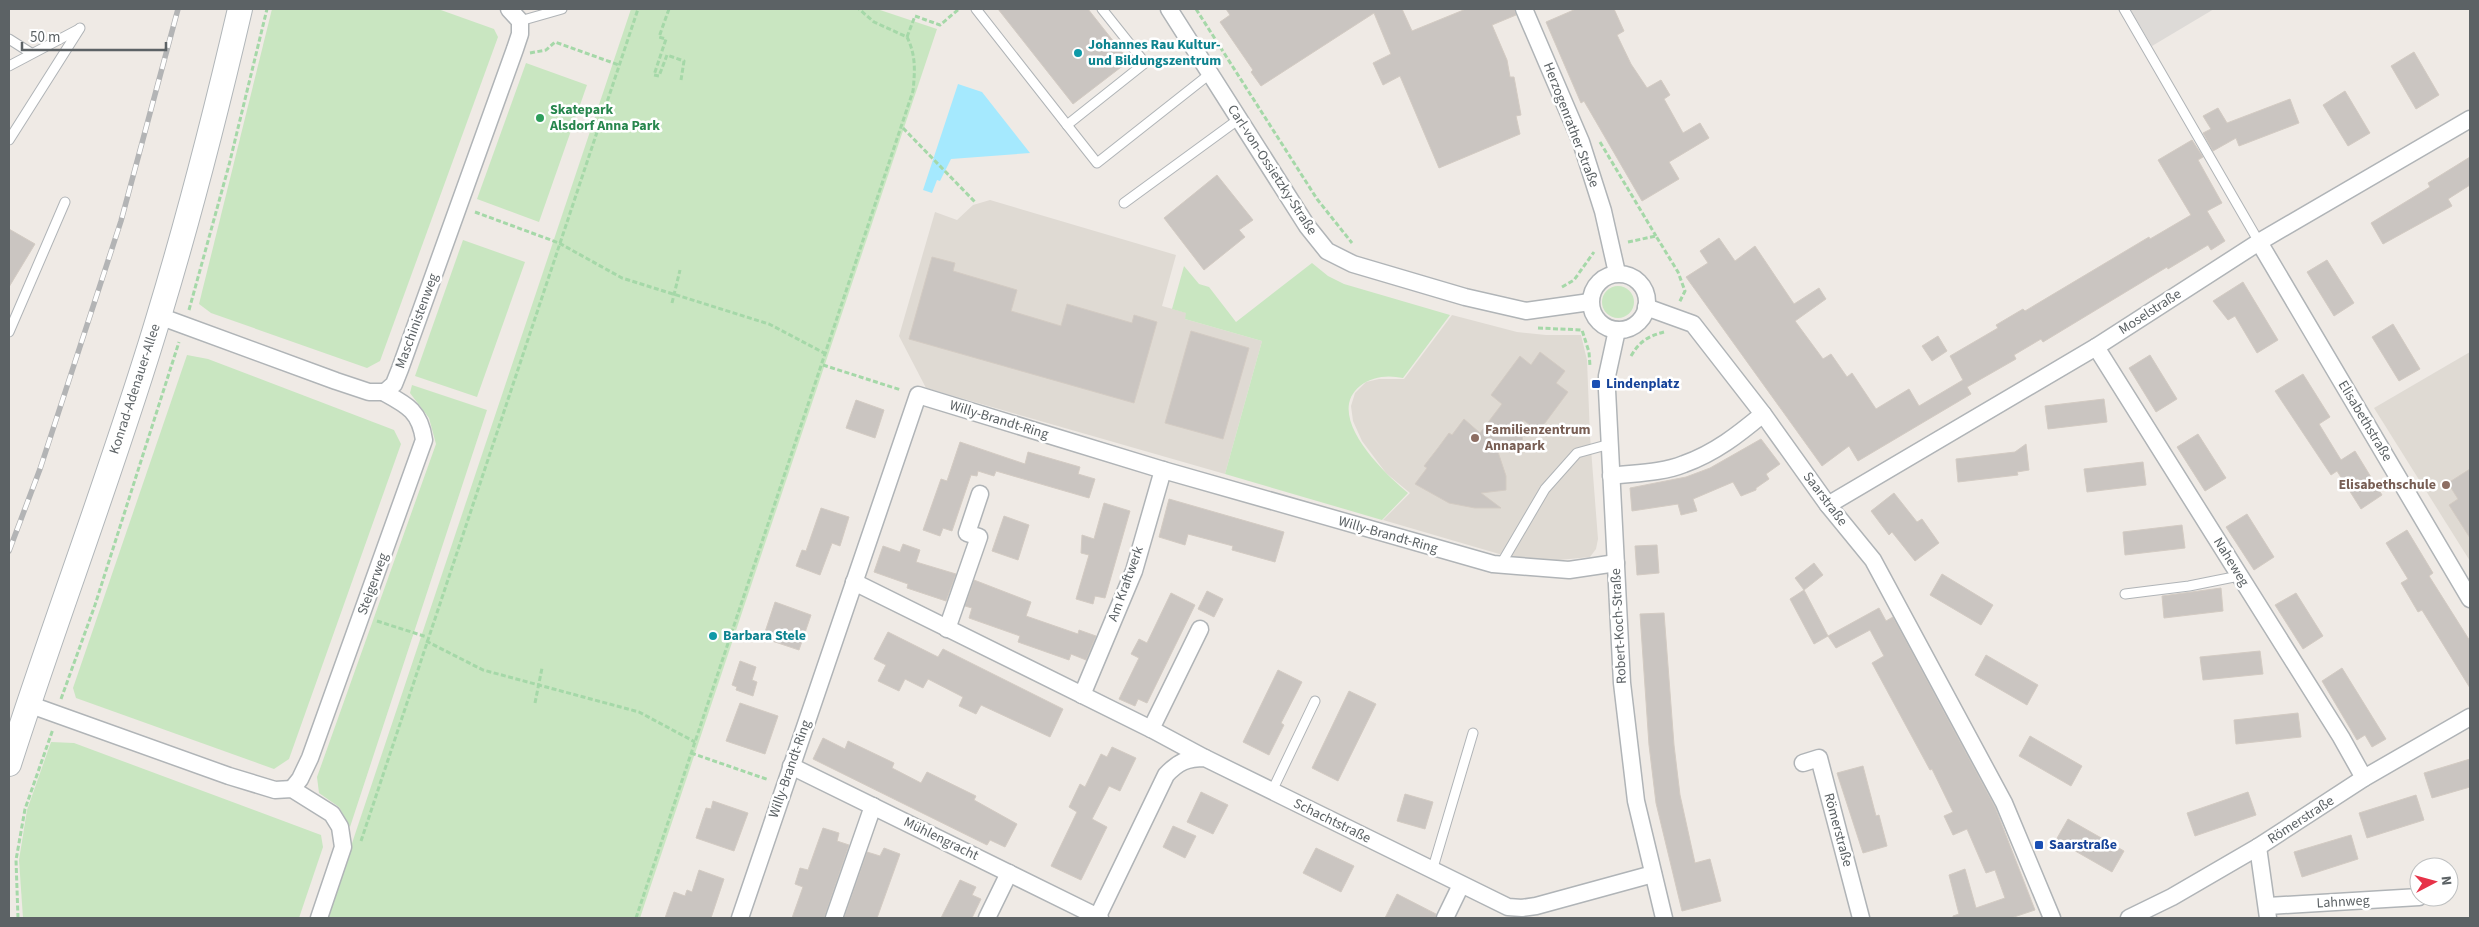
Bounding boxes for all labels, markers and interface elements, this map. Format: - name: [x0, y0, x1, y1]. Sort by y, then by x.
- scale bar: [22, 20, 166, 52]
- text: 50 m: [30, 27, 60, 48]
- place label: Johannes Rau Kultur- und Bildungszentrum: [1088, 35, 1221, 71]
- marker: Johannes Rau Kultur- und Bildungszentrum: [1072, 47, 1084, 59]
- street label: Herzogenrather Straße: [1538, 60, 1604, 191]
- place label: Skatepark Alsdorf Anna Park: [549, 100, 660, 136]
- street label: Carl-von-Ossietzky-Straße: [1222, 101, 1322, 239]
- marker: Skatepark Alsdorf Anna Park: [534, 112, 546, 124]
- street label: Maschinistenweg: [390, 270, 444, 372]
- street label: Moselstraße: [2115, 284, 2185, 340]
- street label: Konrad-Adenauer-Allee: [104, 321, 166, 457]
- place label: Lindenplatz: [1606, 374, 1680, 394]
- street label: Elisabethstraße: [2333, 377, 2397, 465]
- marker: Lindenplatz: [1590, 378, 1602, 390]
- street label: Willy-Brandt-Ring: [947, 395, 1051, 445]
- place label: Familienzentrum Annapark: [1484, 420, 1591, 456]
- marker: Familienzentrum Annapark: [1469, 432, 1481, 444]
- street label: Saarstraße: [1798, 468, 1852, 530]
- place label: Elisabethschule: [2338, 475, 2436, 495]
- marker: Elisabethschule: [2440, 479, 2452, 491]
- street label: Willy-Brandt-Ring: [1336, 511, 1440, 559]
- street label: Naheweg: [2208, 534, 2254, 590]
- street label: Am Kraftwerk: [1103, 544, 1149, 624]
- street label: Steigerweg: [353, 550, 393, 618]
- street label: Robert-Koch-Straße: [1606, 568, 1632, 684]
- place label: Barbara Stele: [723, 626, 806, 646]
- marker: Barbara Stele: [707, 630, 719, 642]
- street label: Willy-Brandt-Ring: [764, 717, 816, 821]
- street label: Römerstraße: [1819, 791, 1857, 869]
- street label: Römerstraße: [2264, 791, 2338, 849]
- street label: Schachtstraße: [1290, 794, 1374, 848]
- street label: Mühlengracht: [900, 812, 982, 866]
- place label: Saarstraße: [2049, 835, 2117, 855]
- marker: Saarstraße: [2033, 839, 2045, 851]
- north arrow: [2409, 857, 2459, 907]
- text: N: [2436, 875, 2456, 886]
- street label: Lahnweg: [2316, 891, 2370, 913]

